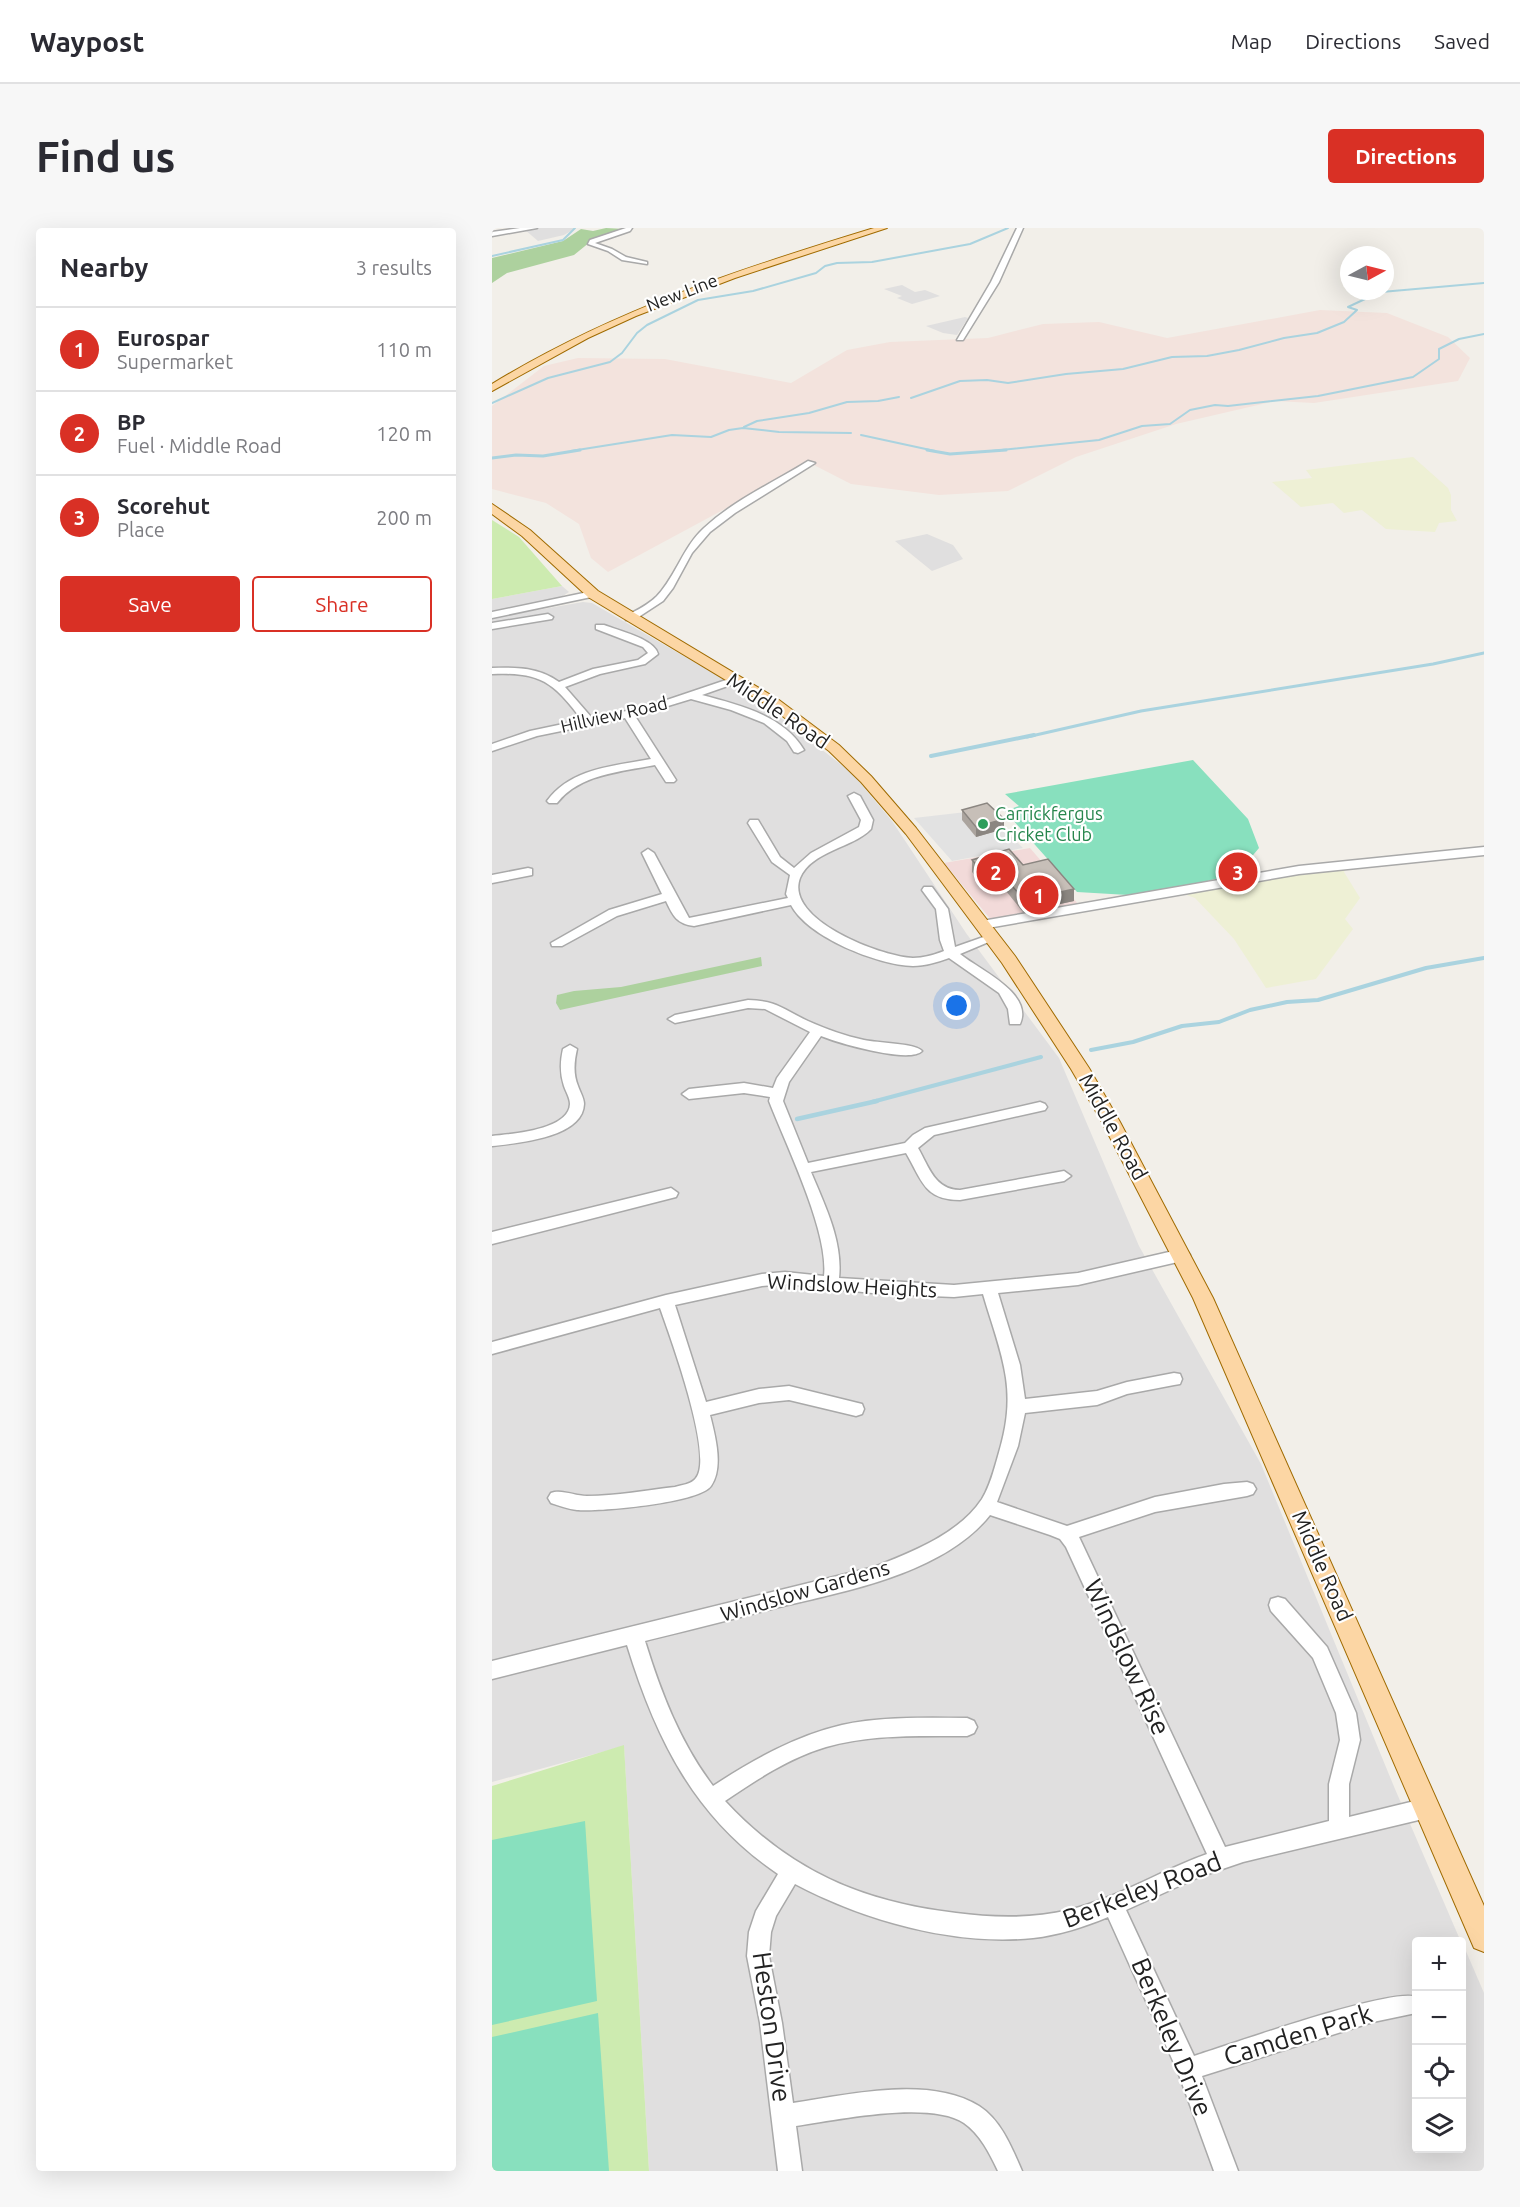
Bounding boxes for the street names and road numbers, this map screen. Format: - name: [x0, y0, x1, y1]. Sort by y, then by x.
- street label: New Line: [643, 269, 720, 315]
- street label: Middle Road: [723, 667, 834, 753]
- street label: Hillview Road: [558, 692, 669, 736]
- street label: Middle Road: [1075, 1069, 1153, 1184]
- street label: Windslow Heights: [767, 1269, 938, 1301]
- street label: Middle Road: [1288, 1507, 1358, 1624]
- street label: Windslow Gardens: [717, 1554, 892, 1626]
- street label: Windslow Rise: [1079, 1574, 1176, 1739]
- street label: Berkeley Road: [1059, 1846, 1225, 1933]
- street label: Heston Drive: [748, 1950, 797, 2104]
- street label: Berkeley Drive: [1126, 1953, 1219, 2120]
- street label: Camden Park: [1220, 1998, 1376, 2071]

